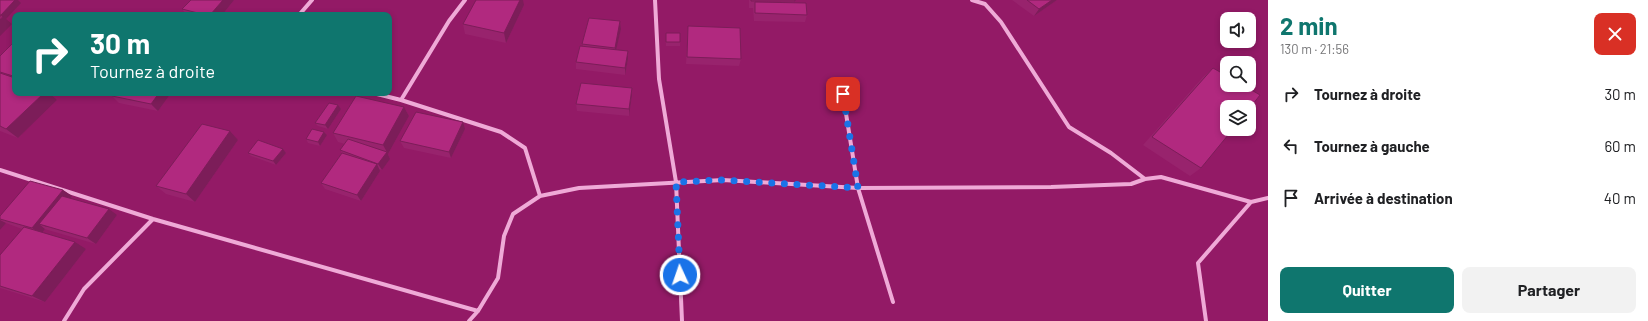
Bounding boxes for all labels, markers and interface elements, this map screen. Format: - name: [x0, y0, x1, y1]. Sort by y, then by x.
- text: 2 min: [1280, 11, 1338, 40]
- map controls: [1220, 12, 1256, 136]
- button: sound: [1220, 12, 1256, 48]
- button: close: [1594, 13, 1636, 55]
- text: 30 m: [90, 26, 150, 60]
- icon: right: [24, 28, 76, 80]
- text: 130 m · 21:56: [1280, 41, 1349, 57]
- button: search: [1220, 56, 1256, 92]
- text: Tournez à droite: [90, 60, 215, 82]
- pin: [826, 77, 860, 111]
- icon: arrive: [832, 83, 854, 105]
- icon: right: [1280, 83, 1302, 105]
- text: Tournez à droite: [1314, 85, 1421, 103]
- text: 30 m: [1604, 85, 1636, 103]
- button: layers: [1220, 100, 1256, 136]
- icon: left: [1280, 135, 1302, 157]
- text: Tournez à gauche: [1314, 137, 1430, 155]
- text: 60 m: [1604, 137, 1636, 155]
- icon: arrive: [1280, 187, 1302, 209]
- text: Arrivée à destination: [1314, 189, 1453, 207]
- text: 40 m: [1604, 189, 1636, 207]
- position arrow: [659, 254, 701, 296]
- button: Quitter: [1280, 267, 1454, 313]
- button: Partager: [1462, 267, 1636, 313]

